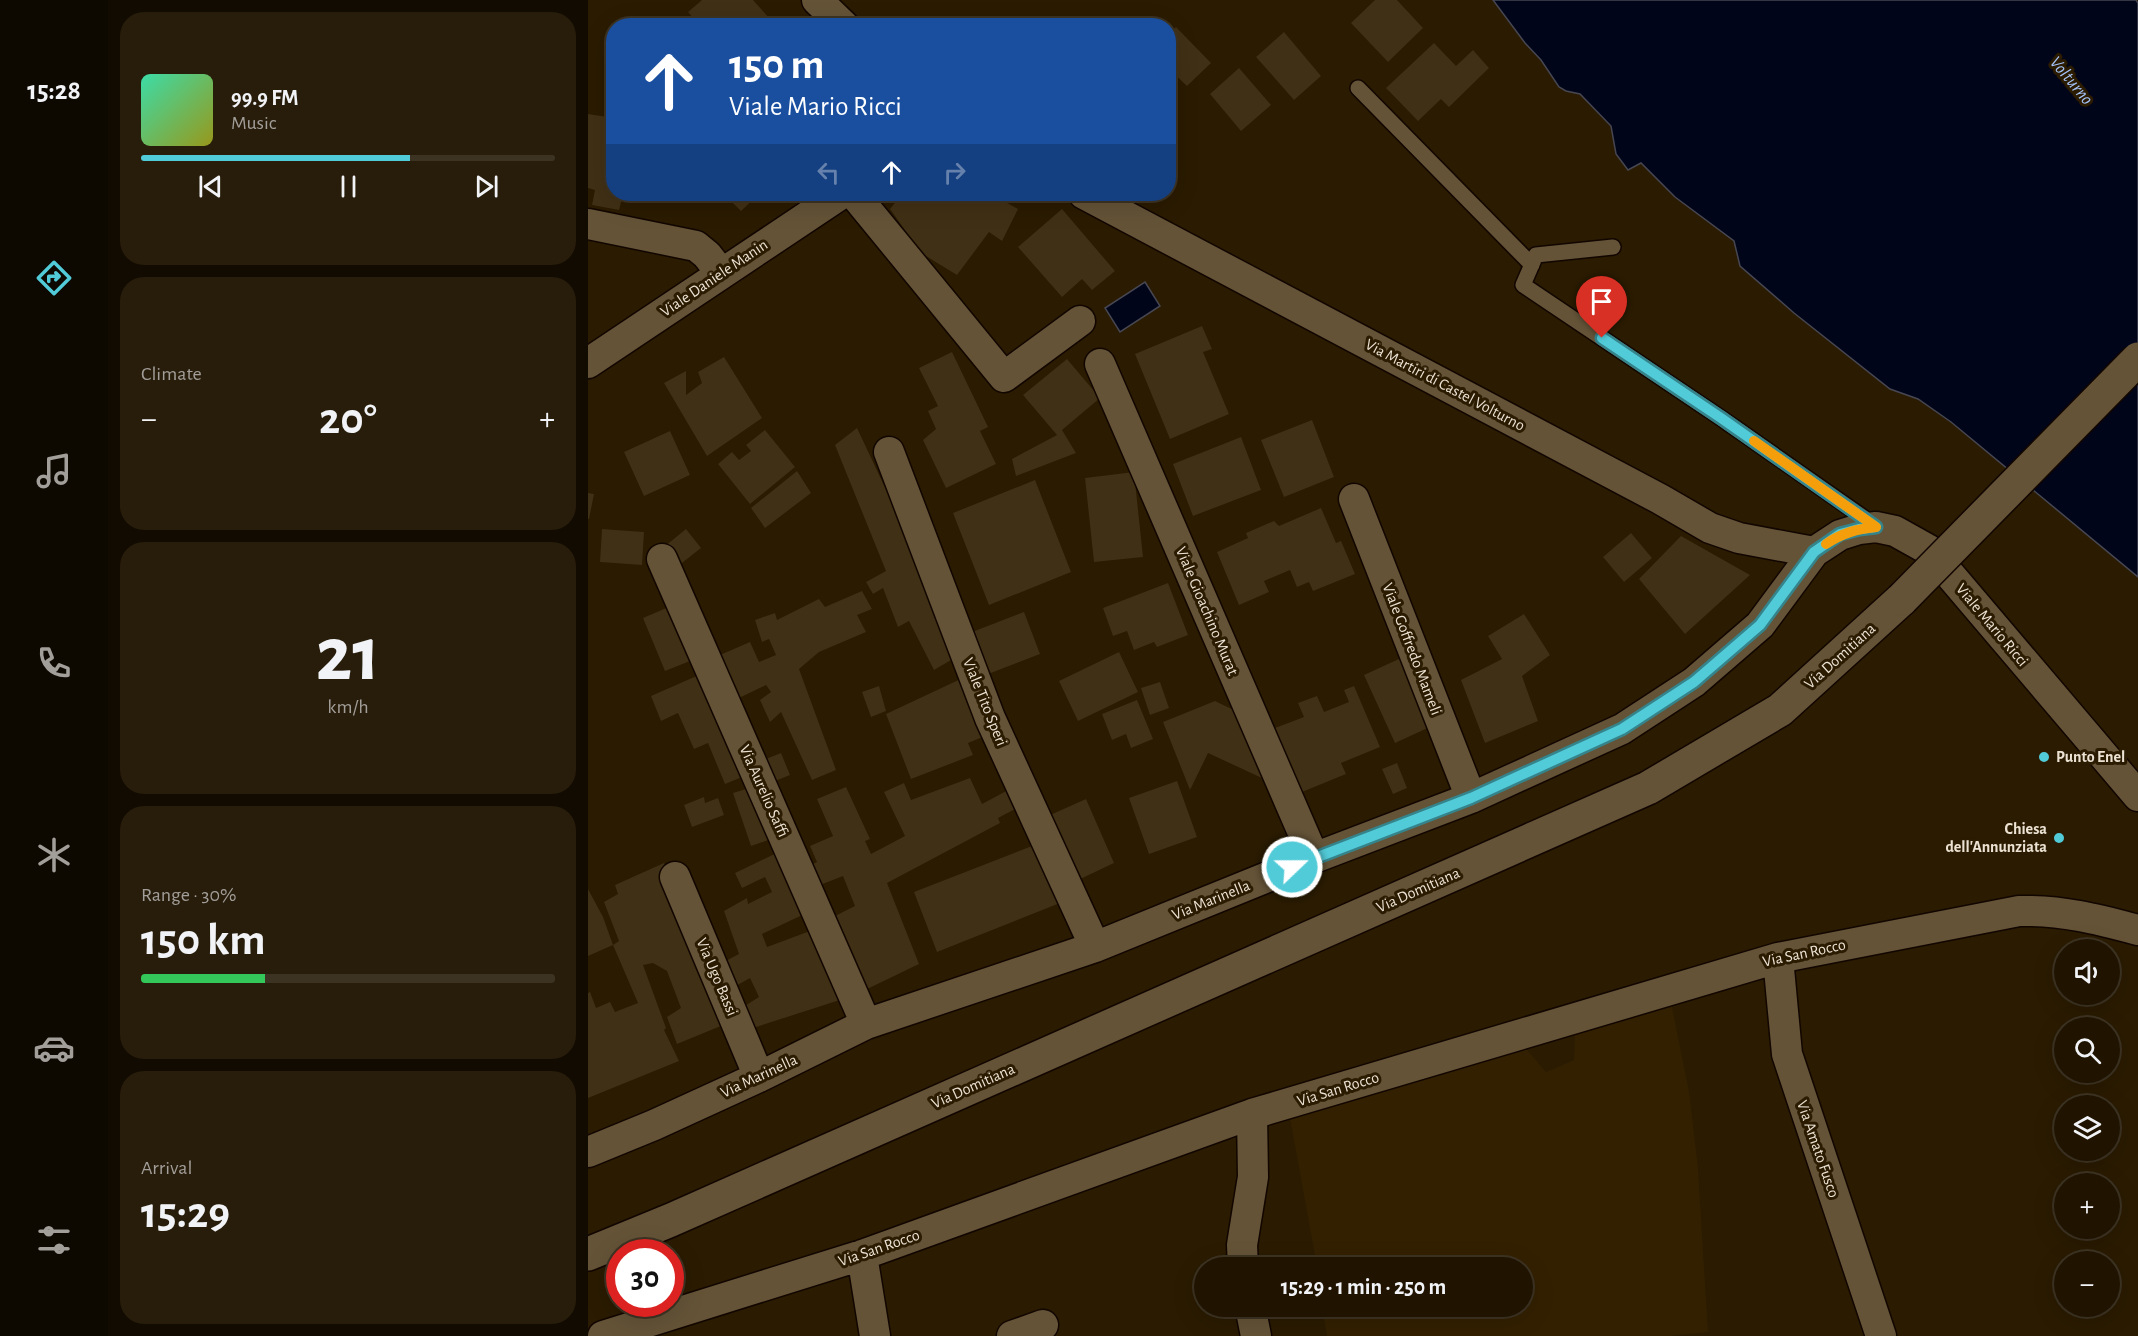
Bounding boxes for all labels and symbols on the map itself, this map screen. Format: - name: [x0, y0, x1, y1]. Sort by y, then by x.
- water label: Volturno: [2046, 54, 2096, 108]
- street label: Viale Daniele Manin: [658, 236, 770, 320]
- pin: [1576, 276, 1627, 338]
- street label: Via Martiri di Castel Volturno: [1363, 336, 1528, 434]
- street label: Viale Gioachino Murat: [1173, 544, 1241, 678]
- street label: Viale Goffredo Mameli: [1379, 581, 1445, 717]
- street label: Viale Mario Ricci: [1953, 581, 2031, 669]
- street label: Via Domitiana: [1801, 620, 1879, 692]
- street label: Viale Tito Speri: [960, 656, 1010, 748]
- street label: Via Aurelio Saffi: [737, 743, 791, 839]
- place label: Punto Enel: [2056, 749, 2125, 765]
- marker: Punto Enel: [2037, 750, 2051, 764]
- place label: Chiesa dell'Annunziata: [1945, 821, 2047, 855]
- marker: Chiesa dell'Annunziata: [2052, 831, 2066, 845]
- position arrow: [1260, 835, 1324, 899]
- street label: Via Domitiana: [1374, 864, 1462, 916]
- street label: Via Marinella: [1170, 877, 1252, 923]
- street label: Via Ugo Bassi: [693, 936, 741, 1018]
- street label: Via San Rocco: [1761, 936, 1847, 970]
- street label: Via Marinella: [718, 1051, 800, 1101]
- street label: Via Domitiana: [929, 1060, 1017, 1112]
- street label: Via San Rocco: [1295, 1069, 1381, 1109]
- street label: Via Amato Fusco: [1794, 1098, 1842, 1200]
- street label: Via San Rocco: [836, 1227, 922, 1269]
- speed limit sign: 30: [606, 1239, 684, 1317]

